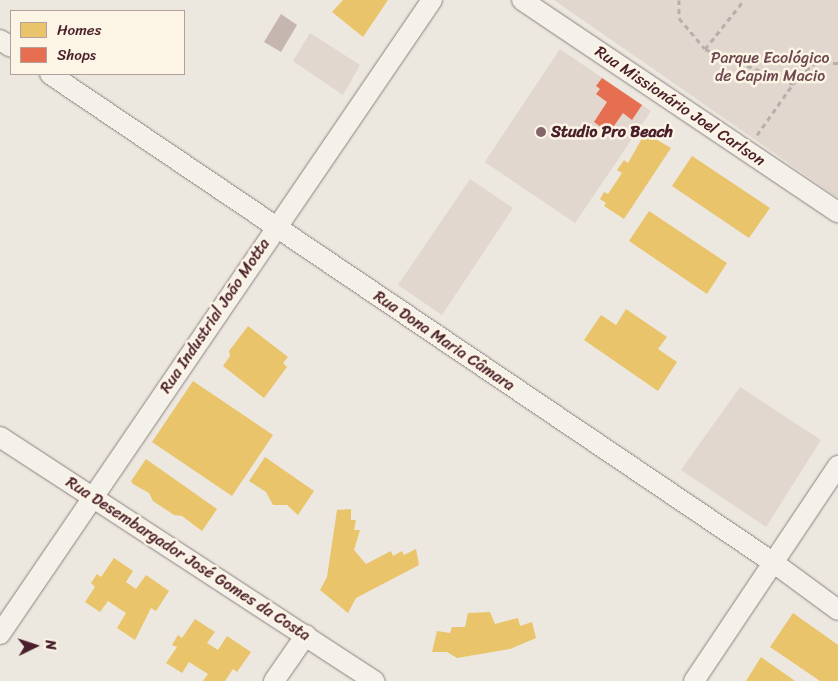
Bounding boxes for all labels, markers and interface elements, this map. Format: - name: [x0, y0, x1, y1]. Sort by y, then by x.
- legend: [10, 10, 185, 75]
- text: Homes: [57, 17, 101, 43]
- text: Shops: [57, 42, 96, 68]
- street label: Rua Missionário Joel Carlson: [592, 42, 768, 170]
- park label: Parque Ecológico de Capim Macio: [711, 48, 829, 86]
- place label: Studio Pro Beach: [551, 122, 673, 142]
- marker: Studio Pro Beach: [535, 126, 547, 138]
- street label: Rua Industrial João Motta: [156, 235, 274, 397]
- street label: Rua Dona Maria Câmara: [370, 287, 518, 395]
- street label: Rua Desembargador José Gomes da Costa: [61, 472, 315, 646]
- north arrow: [10, 621, 60, 671]
- text: N: [38, 639, 63, 651]

